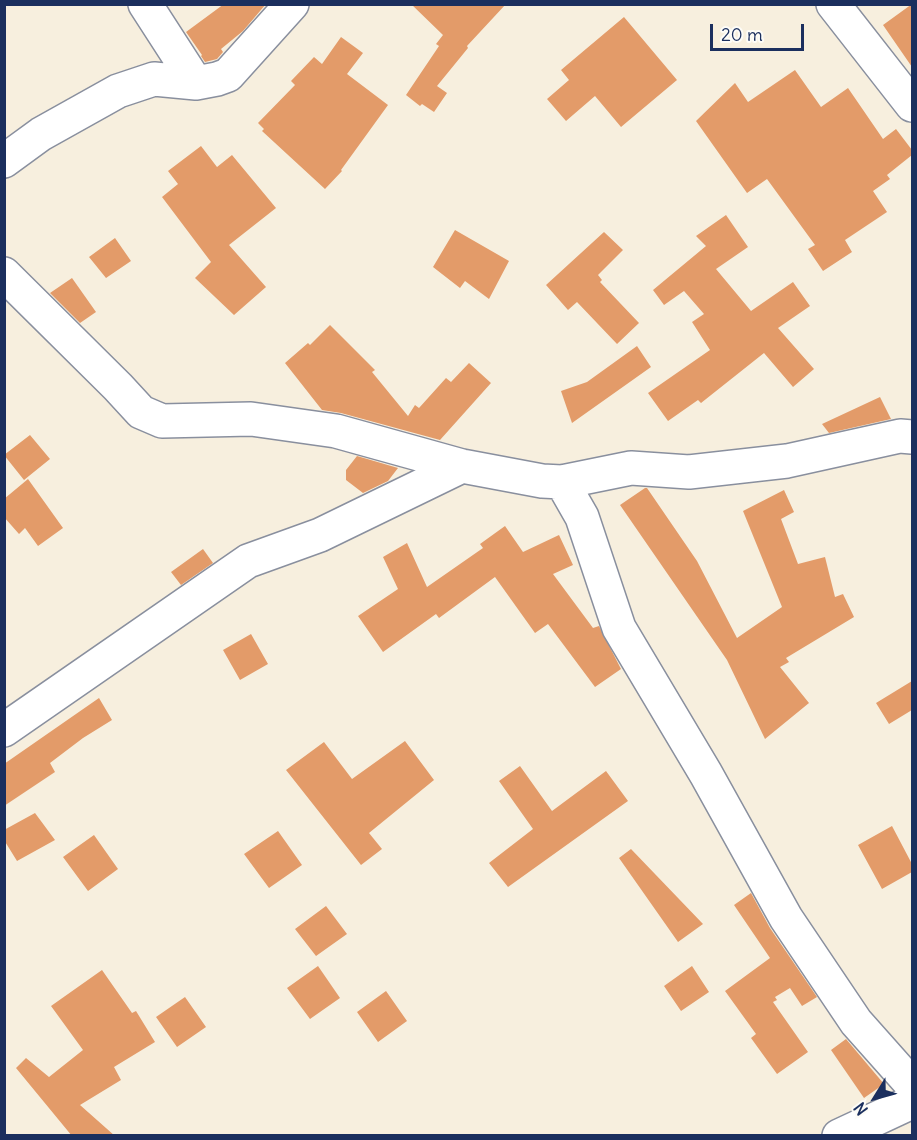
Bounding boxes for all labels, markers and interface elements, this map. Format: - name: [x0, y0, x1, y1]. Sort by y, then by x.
- scale bar: [713, 12, 808, 50]
- text: 20 m: [721, 23, 763, 46]
- north arrow: [845, 1068, 905, 1128]
- text: N: [849, 1098, 872, 1119]

